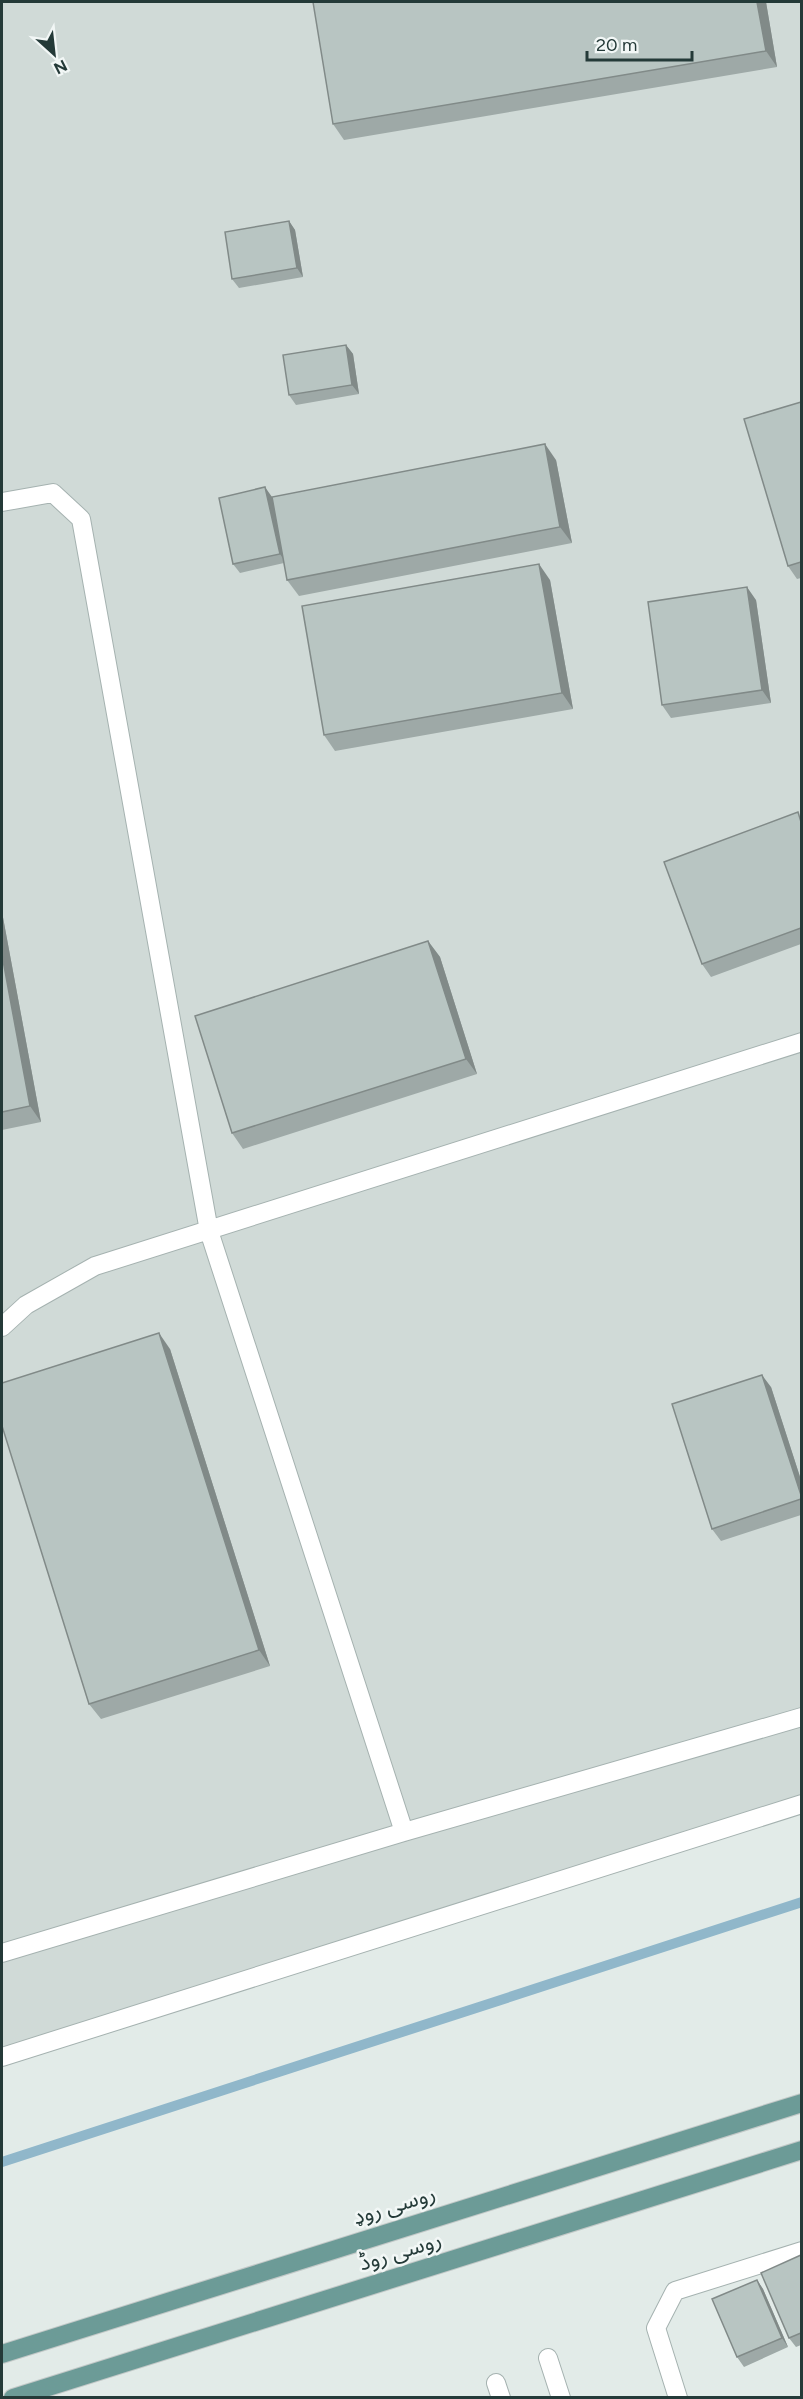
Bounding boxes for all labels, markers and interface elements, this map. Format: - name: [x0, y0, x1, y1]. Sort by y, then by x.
- north arrow: [24, 24, 84, 84]
- scale bar: [587, 24, 692, 62]
- text: 20 m: [596, 34, 637, 56]
- text: N: [51, 56, 70, 78]
- street label: روسی روډ: [349, 2180, 439, 2230]
- street label: روسی روڈ: [355, 2226, 445, 2276]

